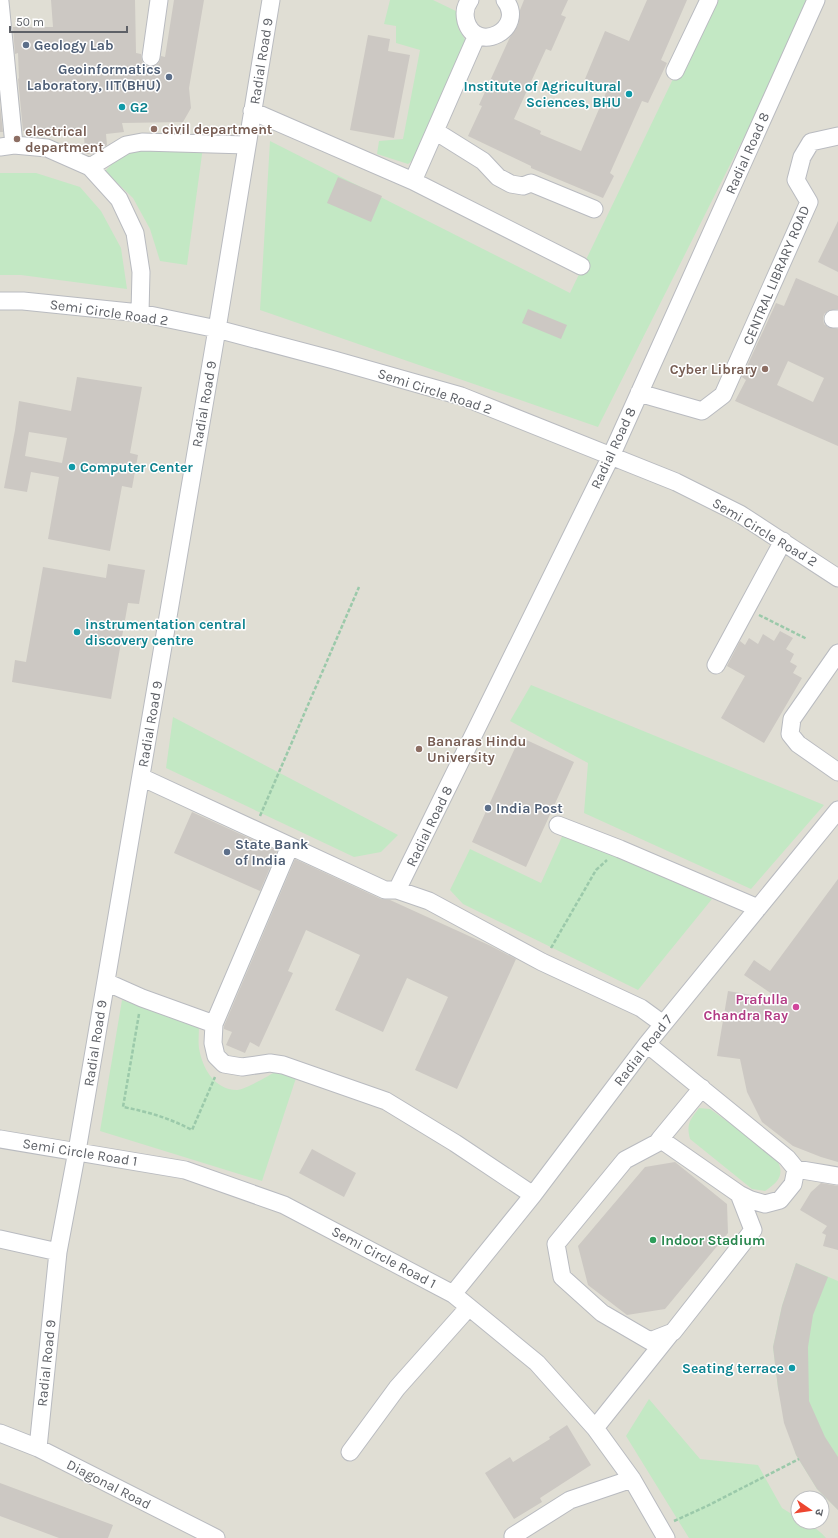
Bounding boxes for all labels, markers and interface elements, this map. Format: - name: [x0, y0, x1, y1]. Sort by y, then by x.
- scale bar: [10, 8, 127, 34]
- text: 50 m: [16, 15, 44, 29]
- street label: Radial Road 9: [246, 17, 277, 106]
- place label: Geology Lab: [34, 37, 114, 54]
- marker: Geology Lab: [21, 40, 31, 50]
- place label: Geoinformatics Laboratory, IIT(BHU): [27, 61, 161, 94]
- marker: Geoinformatics Laboratory, IIT(BHU): [164, 72, 174, 82]
- place label: Institute of Agricultural Sciences, BHU: [463, 78, 621, 111]
- marker: Institute of Agricultural Sciences, BHU: [624, 89, 634, 99]
- place label: G2: [130, 99, 148, 116]
- marker: G2: [117, 102, 127, 112]
- street label: Radial Road 8: [722, 110, 773, 197]
- place label: civil department: [162, 121, 273, 138]
- place label: electrical department: [25, 123, 104, 156]
- marker: civil department: [149, 124, 159, 134]
- marker: electrical department: [12, 134, 22, 144]
- street label: CENTRAL LIBRARY ROAD: [739, 203, 814, 347]
- street label: Semi Circle Road 2: [49, 296, 169, 329]
- street label: Radial Road 9: [189, 360, 220, 449]
- place label: Cyber Library: [670, 361, 757, 378]
- marker: Cyber Library: [760, 364, 770, 374]
- street label: Semi Circle Road 2: [375, 365, 494, 418]
- street label: Radial Road 8: [587, 405, 640, 492]
- place label: Computer Center: [80, 459, 193, 476]
- marker: Computer Center: [67, 462, 77, 472]
- street label: Semi Circle Road 2: [709, 494, 820, 570]
- place label: instrumentation central discovery centre: [85, 616, 246, 649]
- marker: instrumentation central discovery centre: [72, 627, 82, 637]
- street label: Radial Road 9: [135, 680, 166, 769]
- place label: Banaras Hindu University: [427, 733, 526, 766]
- marker: Banaras Hindu University: [414, 744, 424, 754]
- street label: Radial Road 8: [403, 783, 456, 869]
- place label: India Post: [496, 800, 563, 817]
- marker: India Post: [483, 803, 493, 813]
- place label: State Bank of India: [235, 836, 309, 869]
- marker: State Bank of India: [222, 847, 232, 857]
- place label: Prafulla Chandra Ray: [703, 991, 788, 1024]
- street label: Radial Road 9: [80, 999, 111, 1088]
- marker: Prafulla Chandra Ray: [791, 1002, 801, 1012]
- street label: Radial Road 7: [610, 1011, 677, 1089]
- street label: Semi Circle Road 1: [21, 1135, 138, 1170]
- street label: Semi Circle Road 1: [329, 1223, 439, 1292]
- place label: Indoor Stadium: [661, 1232, 765, 1249]
- marker: Indoor Stadium: [648, 1235, 658, 1245]
- street label: Radial Road 9: [33, 1319, 60, 1407]
- place label: Seating terrace: [682, 1360, 784, 1377]
- marker: Seating terrace: [787, 1363, 797, 1373]
- street label: Diagonal Road: [64, 1456, 154, 1513]
- north arrow: [790, 1490, 830, 1530]
- text: उ: [812, 1508, 826, 1517]

